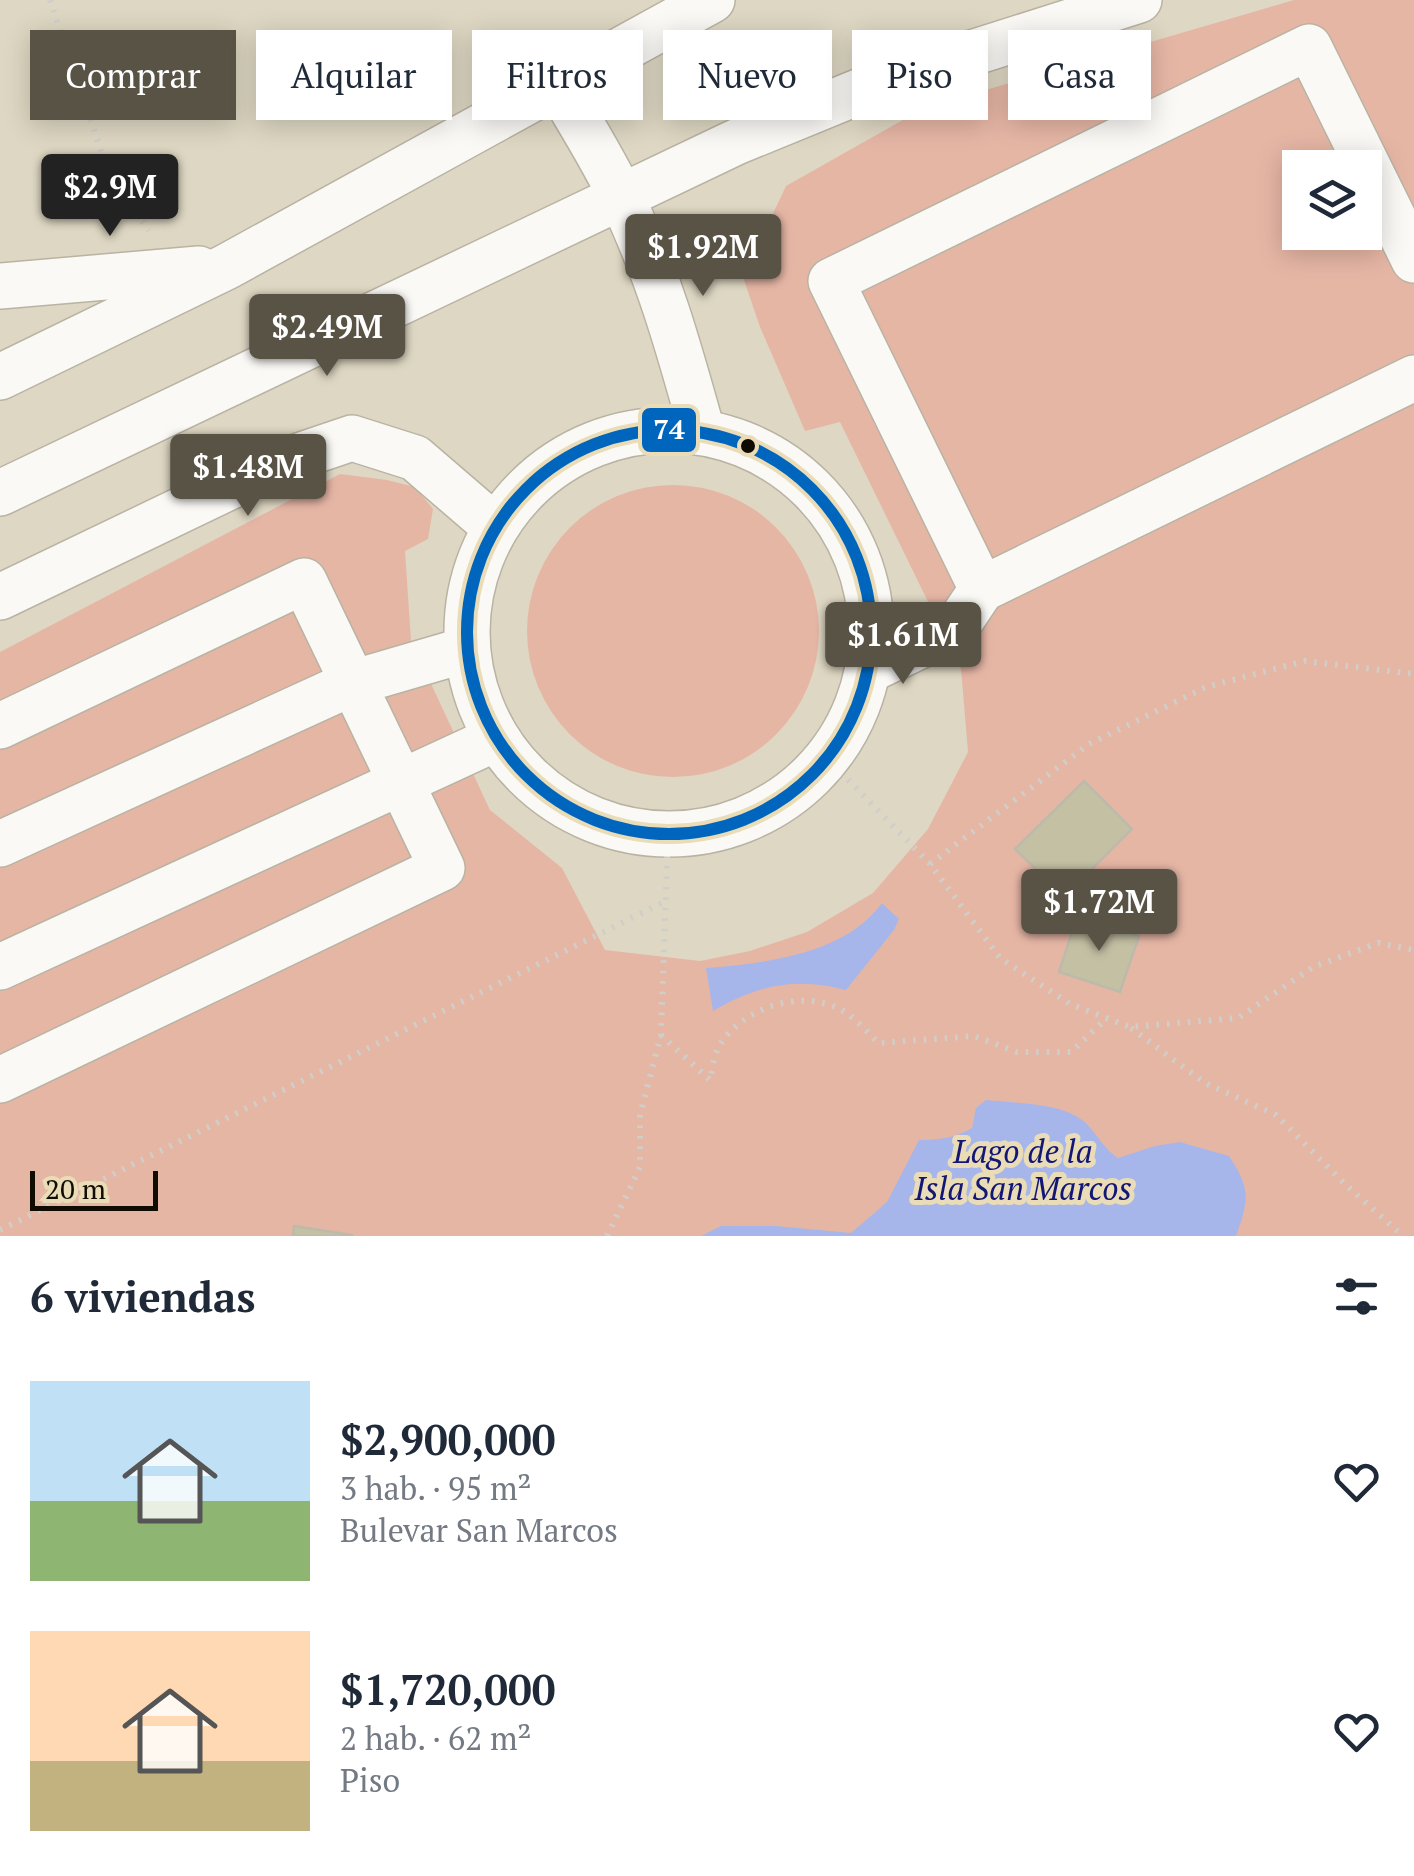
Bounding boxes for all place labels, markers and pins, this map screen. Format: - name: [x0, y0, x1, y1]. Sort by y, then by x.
- pin: $2.9M: [40, 154, 180, 239]
- pin: $1.92M: [622, 214, 784, 299]
- pin: $2.49M: [246, 294, 408, 379]
- pin: $1.48M: [167, 434, 329, 519]
- unlabelled marker: [738, 436, 758, 456]
- pin: $1.61M: [822, 602, 984, 687]
- pin: $1.72M: [1018, 869, 1180, 954]

